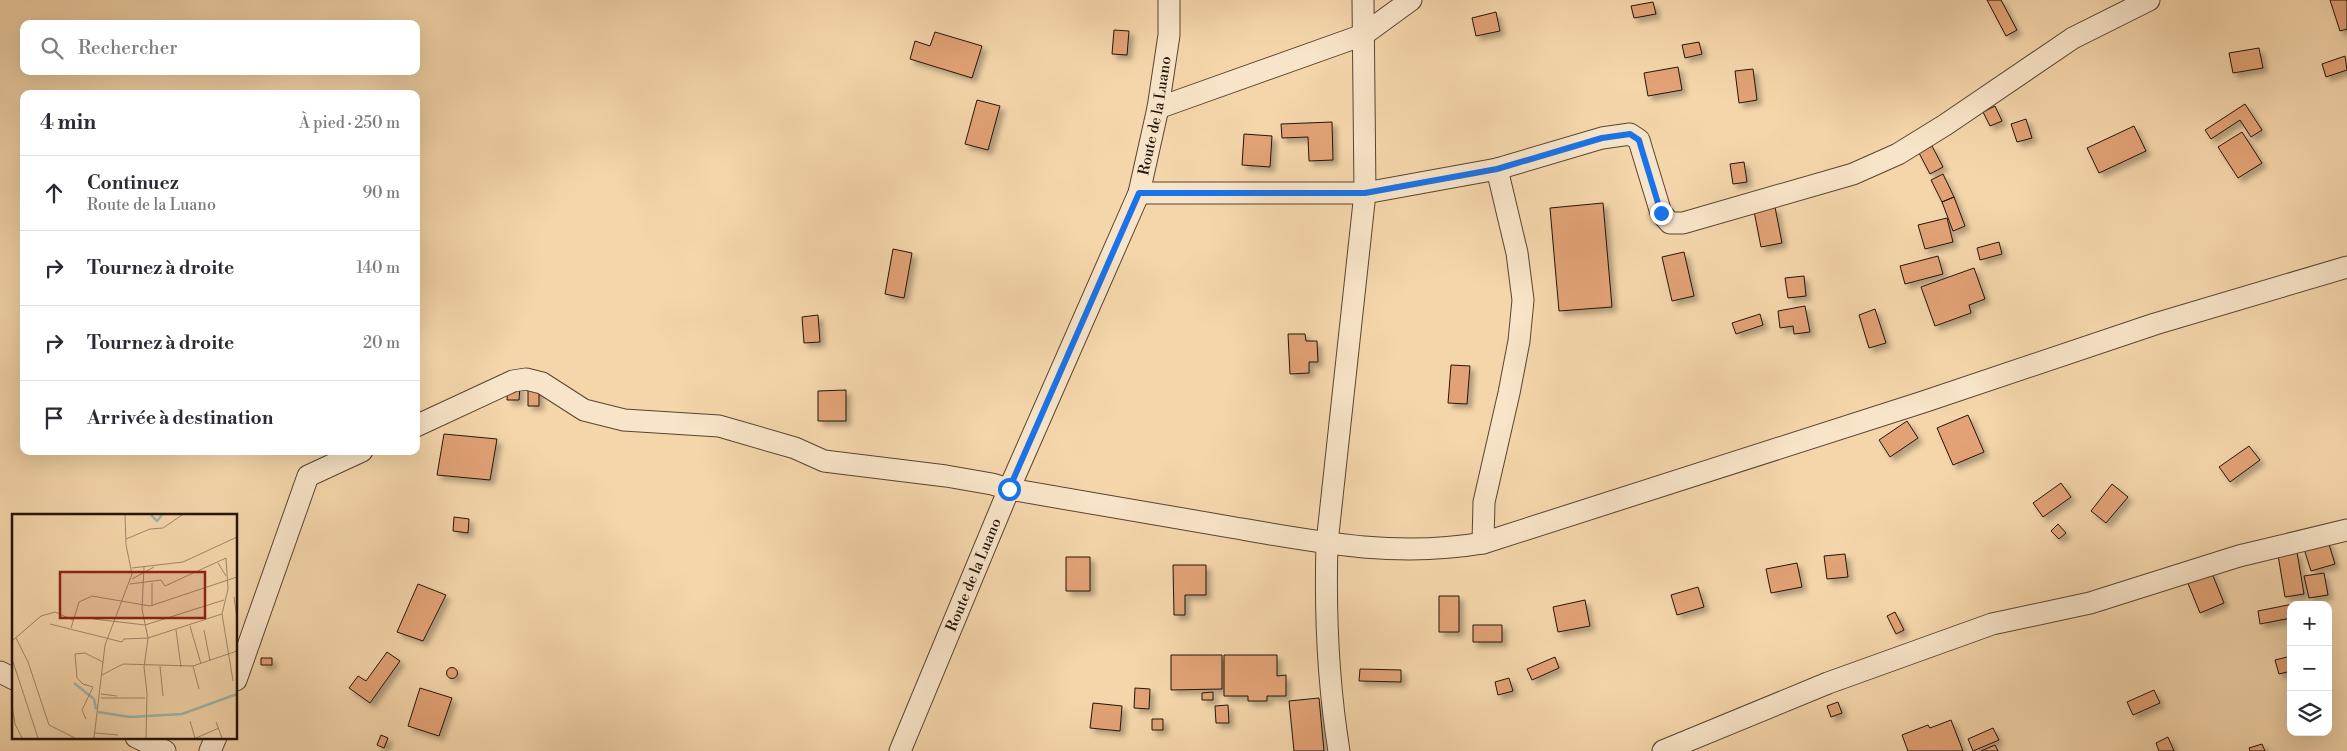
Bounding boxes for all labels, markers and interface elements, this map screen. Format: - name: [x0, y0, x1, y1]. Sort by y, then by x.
- search box: [20, 20, 420, 75]
- icon: search: [38, 34, 66, 62]
- text: Rechercher: [78, 36, 177, 60]
- street label: Route de la Luano: [1134, 55, 1176, 177]
- text: 4 min: [40, 110, 96, 136]
- text: À pied · 250 m: [299, 113, 400, 133]
- text: Continuez: [87, 171, 179, 195]
- icon: ahead: [40, 179, 68, 207]
- text: 90 m: [362, 183, 400, 203]
- text: Route de la Luano: [87, 195, 216, 215]
- route end: [1650, 202, 1673, 225]
- icon: right: [40, 254, 68, 282]
- text: Tournez à droite: [87, 256, 234, 280]
- text: 140 m: [356, 258, 400, 278]
- icon: right: [40, 329, 68, 357]
- text: Tournez à droite: [87, 331, 234, 355]
- text: 20 m: [363, 333, 400, 353]
- icon: arrive: [40, 404, 68, 432]
- text: Arrivée à destination: [87, 406, 273, 430]
- route start: [998, 478, 1021, 501]
- inset map: [12, 514, 238, 738]
- street label: Route de la Luano: [942, 515, 1006, 634]
- map controls: [2287, 601, 2332, 736]
- button: +: [2287, 601, 2332, 646]
- button: −: [2287, 646, 2332, 691]
- button: layers: [2287, 691, 2332, 736]

